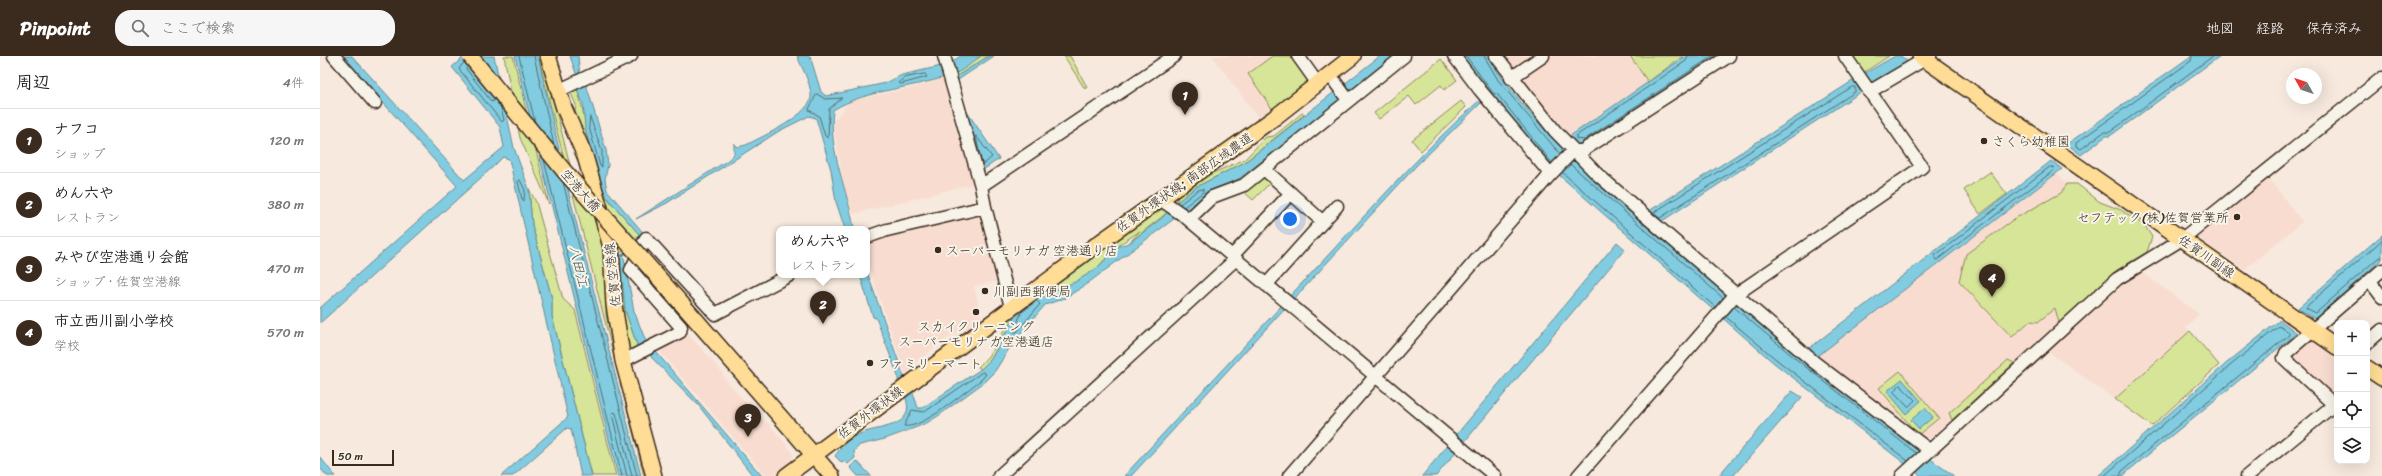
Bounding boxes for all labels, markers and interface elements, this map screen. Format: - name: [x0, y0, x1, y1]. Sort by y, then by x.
- search box: [115, 10, 395, 46]
- text: Pinpoint: [20, 12, 91, 45]
- text: ここで検索: [161, 15, 236, 41]
- text: 地図: [2206, 16, 2234, 41]
- text: 経路: [2256, 16, 2284, 41]
- text: 保存済み: [2306, 16, 2362, 41]
- icon: search: [129, 17, 151, 39]
- text: 周辺: [16, 67, 50, 97]
- north arrow: [2286, 68, 2322, 104]
- text: 4件: [283, 71, 304, 94]
- pin: 1: [1172, 82, 1198, 115]
- text: ナフコ: [54, 116, 99, 142]
- street label: 佐賀外環状線; 南部広域農道: [1111, 126, 1258, 239]
- text: 1: [26, 129, 32, 152]
- text: 120 m: [269, 129, 304, 152]
- place label: さくら幼稚園: [1992, 130, 2070, 153]
- marker: さくら幼稚園: [1979, 136, 1989, 146]
- text: ショップ: [54, 142, 105, 165]
- street label: 空港大橋: [555, 163, 606, 218]
- text: めん六や: [54, 180, 114, 206]
- text: 2: [25, 193, 33, 216]
- text: 380 m: [267, 193, 304, 216]
- text: レストラン: [54, 206, 120, 229]
- place label: セフテック(株)佐賀営業所: [2077, 206, 2229, 229]
- your location: [1280, 209, 1300, 229]
- marker: セフテック(株)佐賀営業所: [2232, 212, 2242, 222]
- popup: [776, 226, 870, 278]
- text: めん六や: [790, 228, 850, 254]
- street label: 佐賀川副線: [2173, 228, 2241, 285]
- place label: スーパーモリナガ 空港通り店: [946, 239, 1118, 262]
- street label: 佐賀空港線: [598, 240, 627, 308]
- water label: 八田江: [562, 243, 596, 290]
- text: みやび空港通り会館: [54, 244, 189, 270]
- marker: スーパーモリナガ 空港通り店: [933, 245, 943, 255]
- text: レストラン: [790, 254, 856, 277]
- text: 3: [25, 257, 33, 280]
- text: 470 m: [267, 257, 304, 280]
- pin: 4: [1979, 264, 2005, 297]
- text: ショップ · 佐賀空港線: [54, 270, 181, 293]
- place label: 川副西郵便局: [993, 280, 1071, 303]
- marker: 川副西郵便局: [980, 286, 990, 296]
- pin: 2: [810, 291, 836, 324]
- marker: スカイクリーニング スーパーモリナガ空港通店: [971, 307, 981, 317]
- text: 市立西川副小学校: [54, 308, 174, 334]
- place label: スカイクリーニング スーパーモリナガ空港通店: [898, 315, 1054, 353]
- map controls: [2334, 320, 2370, 464]
- button: +: [2334, 320, 2370, 356]
- text: 4: [25, 321, 33, 344]
- text: 570 m: [267, 321, 304, 344]
- text: 学校: [54, 334, 80, 357]
- place label: ファミリーマート: [878, 352, 982, 375]
- button: −: [2334, 356, 2370, 392]
- marker: ファミリーマート: [865, 358, 875, 368]
- street label: 佐賀外環状線: [832, 379, 909, 445]
- button: locate: [2334, 392, 2370, 428]
- pin: 3: [735, 404, 761, 437]
- button: layers: [2334, 428, 2370, 464]
- text: 50 m: [338, 447, 363, 466]
- scale bar: [332, 448, 394, 467]

